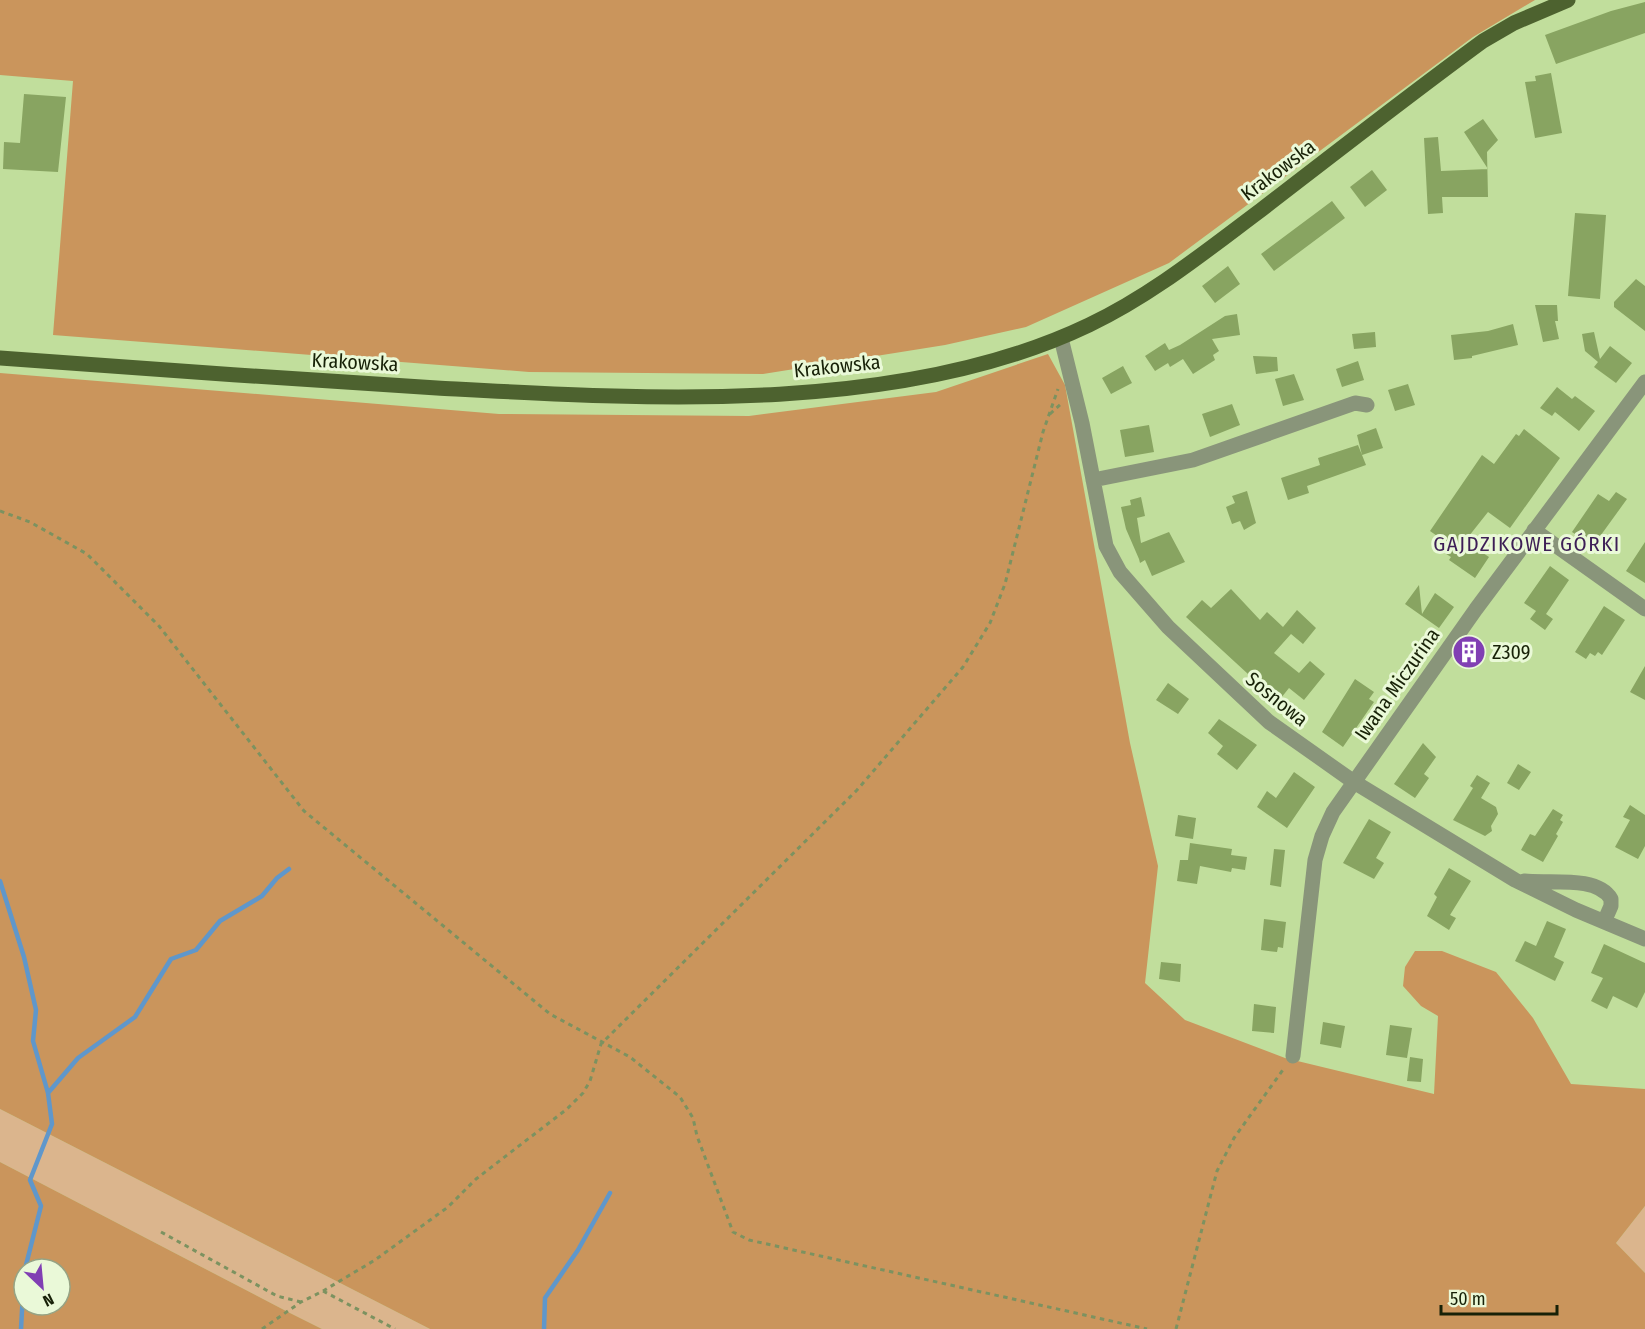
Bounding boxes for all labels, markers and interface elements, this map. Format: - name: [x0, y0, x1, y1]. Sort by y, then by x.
- street label: Krakowska: [1236, 134, 1320, 206]
- street label: Krakowska: [311, 348, 399, 376]
- street label: Krakowska: [793, 350, 881, 382]
- district label: GAJDZIKOWE GÓRKI: [1433, 531, 1621, 557]
- street label: Iwana Miczurina: [1350, 623, 1444, 745]
- building icon: Z309: [1451, 634, 1487, 670]
- place label: Z309: [1492, 640, 1530, 664]
- street label: Sosnowa: [1241, 667, 1313, 731]
- north arrow: [12, 1257, 72, 1317]
- scale bar: [1441, 1278, 1556, 1316]
- text: 50 m: [1450, 1288, 1486, 1310]
- text: N: [40, 1289, 57, 1311]

